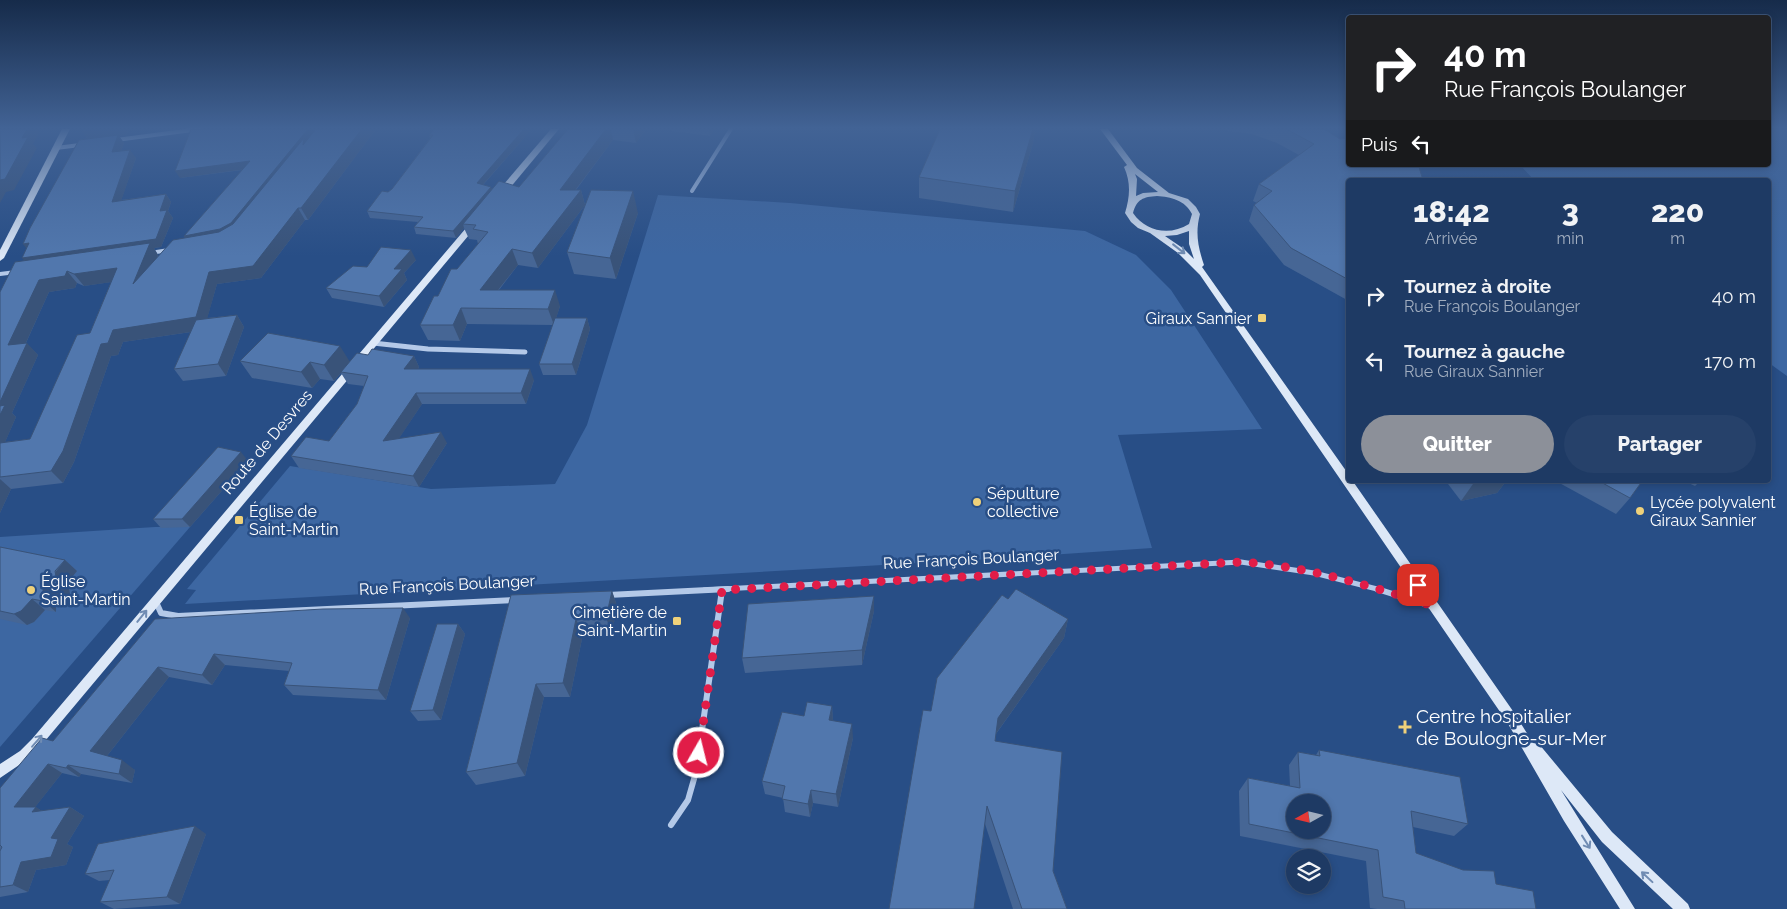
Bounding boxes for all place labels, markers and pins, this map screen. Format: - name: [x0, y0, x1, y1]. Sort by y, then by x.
- place label: Giraux Sannier: [1146, 309, 1252, 328]
- marker: Giraux Sannier: [1256, 312, 1268, 324]
- place label: Sépulture collective: [987, 484, 1059, 521]
- place label: Lycée polyvalent Giraux Sannier: [1650, 493, 1776, 530]
- marker: Sépulture collective: [971, 496, 983, 508]
- place label: Église de Saint-Martin: [249, 501, 339, 539]
- marker: Lycée polyvalent Giraux Sannier: [1634, 505, 1646, 517]
- marker: Église de Saint-Martin: [233, 514, 245, 526]
- pin: [1397, 564, 1439, 606]
- place label: Église Saint-Martin: [41, 571, 131, 609]
- marker: Église Saint-Martin: [25, 584, 37, 596]
- place label: Cimetière de Saint-Martin: [572, 603, 667, 640]
- marker: Cimetière de Saint-Martin: [671, 615, 683, 627]
- place label: Centre hospitalier de Boulogne-sur-Mer: [1416, 705, 1607, 749]
- marker: Centre hospitalier de Boulogne-sur-Mer: [1398, 720, 1412, 734]

